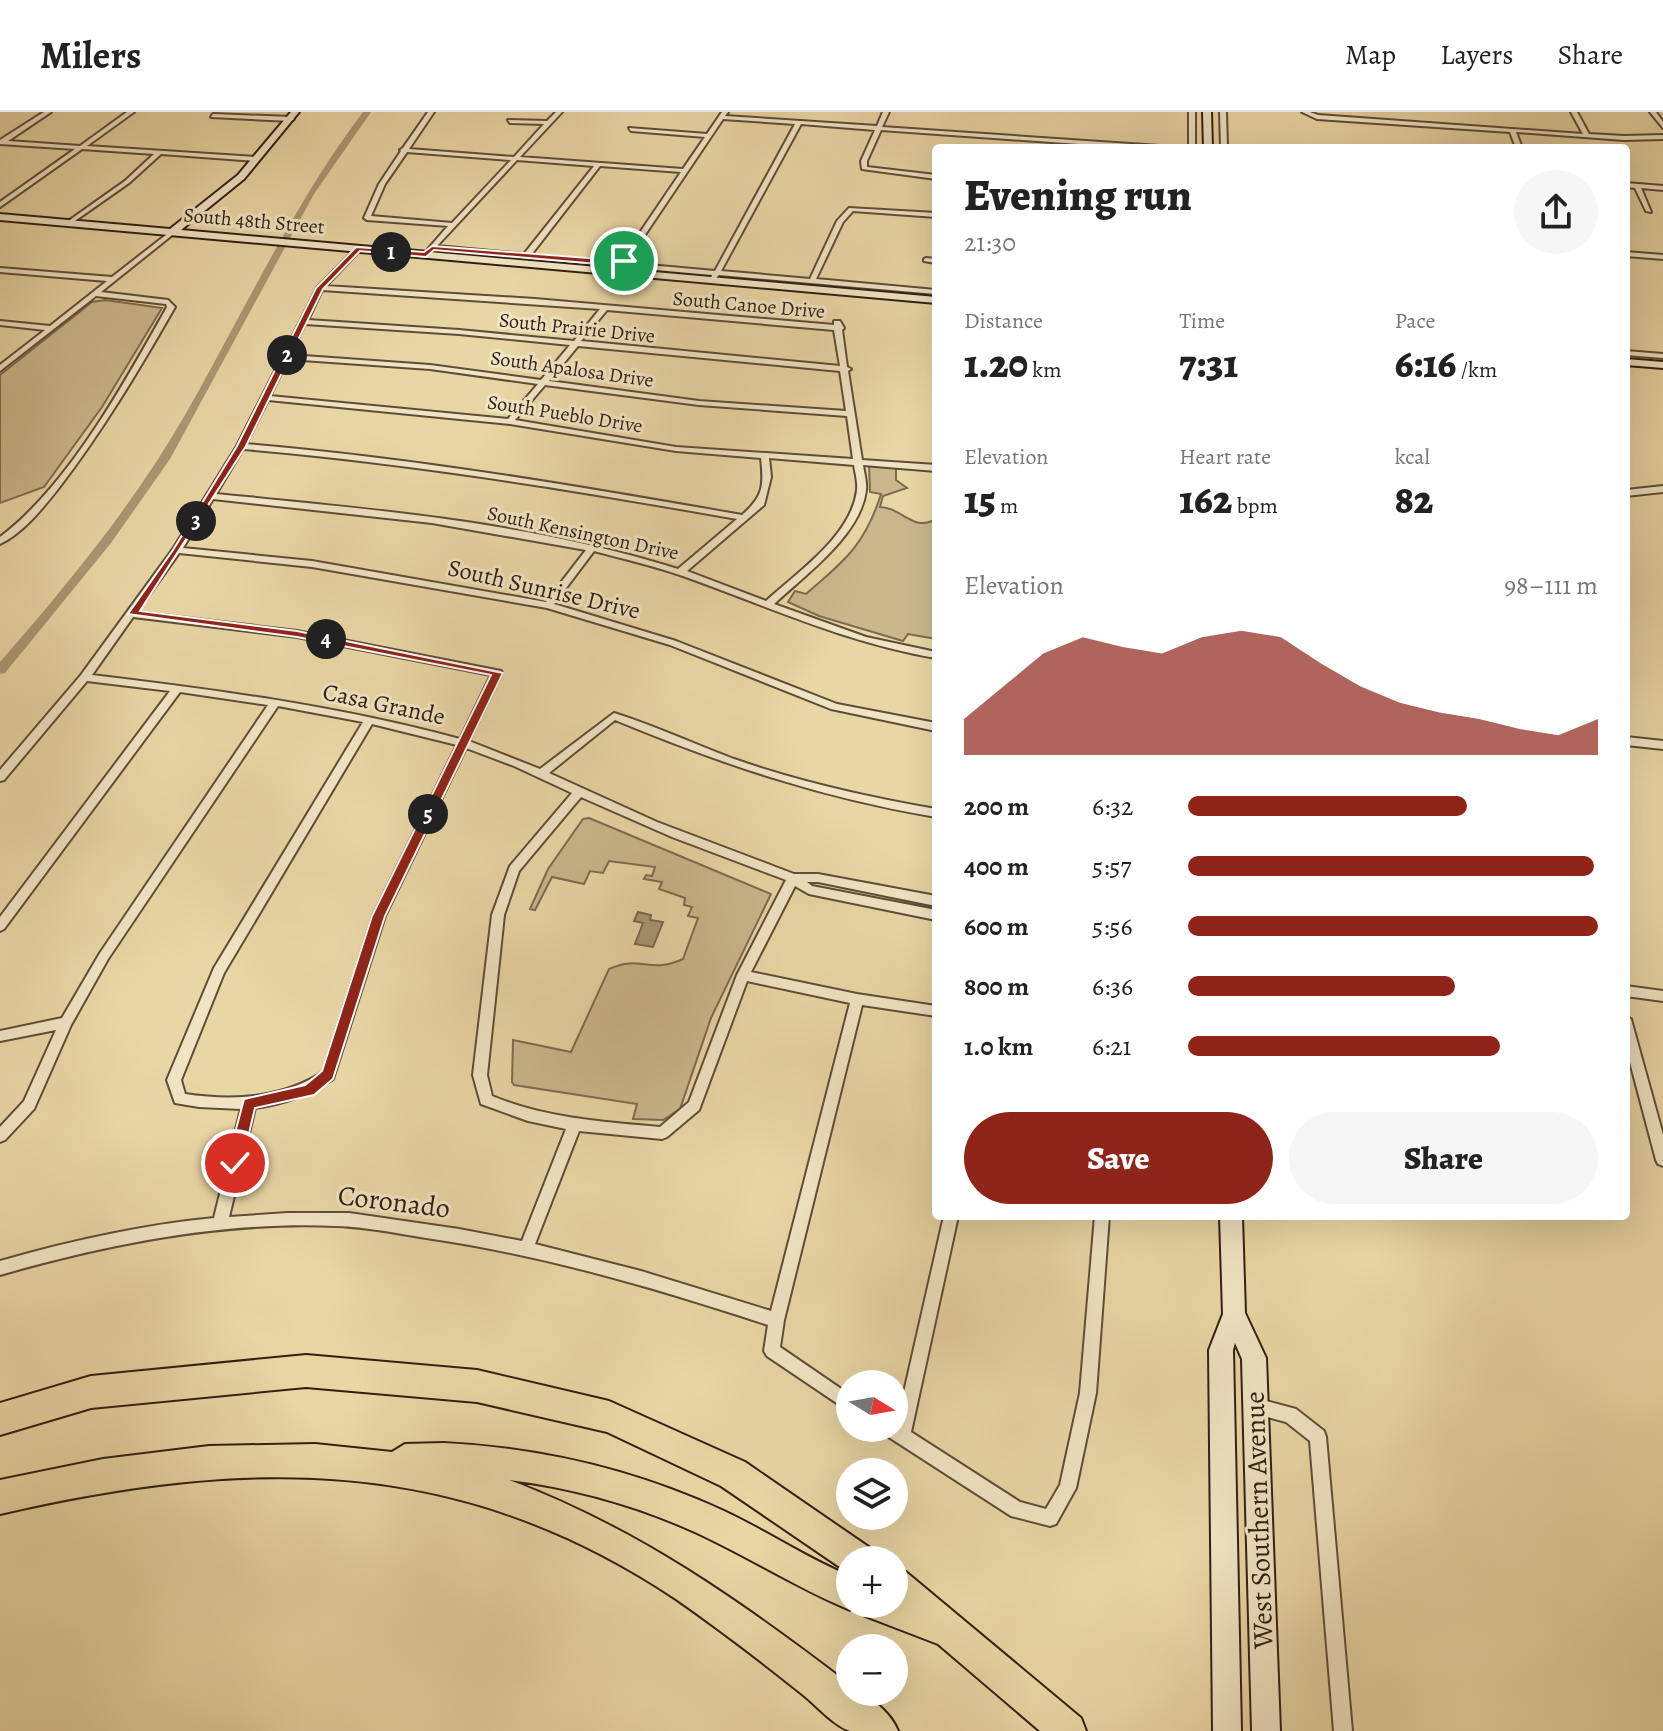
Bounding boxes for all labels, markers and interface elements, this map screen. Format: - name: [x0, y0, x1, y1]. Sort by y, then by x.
- text: Milers: [40, 29, 142, 81]
- text: Map: [1345, 36, 1396, 74]
- text: Layers: [1440, 36, 1513, 74]
- text: Share: [1557, 36, 1623, 74]
- text: Evening run: [964, 165, 1192, 225]
- button: share: [1514, 170, 1598, 254]
- street label: South 48th Street: [182, 201, 326, 241]
- text: 21:30: [964, 225, 1016, 260]
- pin: [590, 227, 658, 295]
- pin: 1: [371, 232, 411, 272]
- text: 1: [387, 237, 395, 267]
- icon: arrive: [602, 239, 646, 283]
- street label: South Canoe Drive: [672, 285, 826, 325]
- street label: South Prairie Drive: [498, 306, 656, 350]
- text: Distance: [964, 306, 1043, 336]
- text: Time: [1179, 306, 1225, 336]
- text: Pace: [1395, 306, 1435, 336]
- pin: 2: [267, 335, 307, 375]
- text: 1.20: [964, 336, 1028, 391]
- text: 7:31: [1179, 336, 1238, 391]
- text: 6:16: [1395, 336, 1456, 391]
- text: 2: [282, 340, 292, 370]
- street label: South Apalosa Drive: [489, 344, 655, 394]
- text: km: [1028, 355, 1062, 385]
- text: /km: [1456, 355, 1497, 385]
- street label: South Pueblo Drive: [485, 388, 645, 440]
- text: Elevation: [964, 442, 1048, 472]
- text: Heart rate: [1179, 442, 1271, 472]
- text: kcal: [1395, 442, 1430, 472]
- text: 15: [964, 472, 996, 527]
- text: 162: [1179, 472, 1232, 527]
- text: 82: [1395, 472, 1433, 527]
- text: m: [996, 491, 1018, 521]
- text: bpm: [1232, 491, 1278, 521]
- street label: South Kensington Drive: [485, 500, 681, 566]
- pin: 3: [176, 501, 216, 541]
- text: 3: [191, 506, 201, 536]
- street label: South Sunrise Drive: [445, 551, 643, 627]
- text: Elevation: [964, 568, 1064, 603]
- text: 98–111 m: [1504, 568, 1598, 603]
- pin: 4: [306, 619, 346, 659]
- text: 4: [321, 624, 331, 654]
- street label: Casa Grande: [320, 675, 448, 733]
- text: 200 m: [964, 789, 1029, 824]
- text: 6:32: [1092, 789, 1133, 824]
- pin: 5: [408, 794, 448, 834]
- text: 5: [423, 799, 433, 829]
- text: 400 m: [964, 849, 1029, 884]
- text: 5:57: [1092, 849, 1131, 884]
- text: 600 m: [964, 909, 1029, 944]
- text: 5:56: [1092, 909, 1133, 944]
- text: 800 m: [964, 969, 1029, 1004]
- text: 6:36: [1092, 969, 1133, 1004]
- text: 1.0 km: [964, 1029, 1033, 1064]
- text: 6:21: [1092, 1029, 1131, 1064]
- button: Save: [964, 1112, 1273, 1204]
- button: Share: [1289, 1112, 1598, 1204]
- pin: [201, 1129, 269, 1197]
- icon: check: [213, 1141, 257, 1185]
- street label: Coronado: [336, 1176, 452, 1228]
- north arrow: [836, 1370, 908, 1442]
- map controls: [836, 1370, 908, 1706]
- street label: West Southern Avenue: [1236, 1391, 1283, 1650]
- button: layers: [836, 1458, 908, 1530]
- button: +: [836, 1546, 908, 1618]
- button: −: [836, 1634, 908, 1706]

